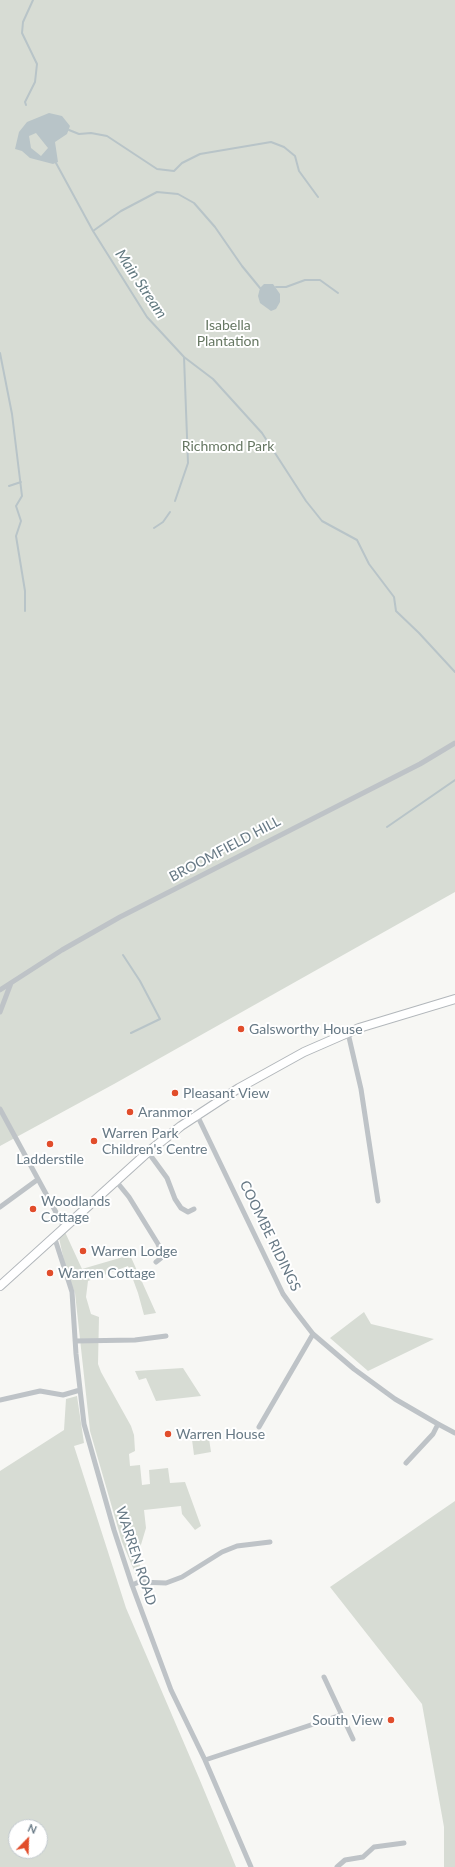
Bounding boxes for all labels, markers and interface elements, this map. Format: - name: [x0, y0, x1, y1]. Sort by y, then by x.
- water label: Main Stream: [111, 246, 171, 322]
- park label: Isabella Plantation: [197, 317, 259, 350]
- park label: Richmond Park: [182, 438, 274, 454]
- street label: BROOMFIELD HILL: [167, 813, 283, 885]
- place label: Galsworthy House: [249, 1021, 363, 1037]
- marker: Galsworthy House: [236, 1024, 246, 1034]
- place label: Pleasant View: [183, 1085, 270, 1101]
- marker: Pleasant View: [170, 1088, 180, 1098]
- place label: Aranmor: [138, 1104, 192, 1120]
- marker: Aranmor: [125, 1107, 135, 1117]
- place label: Warren Park Children's Centre: [102, 1125, 207, 1158]
- marker: Warren Park Children's Centre: [89, 1136, 99, 1146]
- marker: Ladderstile: [45, 1139, 55, 1149]
- place label: Ladderstile: [16, 1151, 84, 1167]
- street label: COOMBE RIDINGS: [236, 1178, 304, 1294]
- place label: Woodlands Cottage: [41, 1193, 110, 1226]
- marker: Woodlands Cottage: [28, 1204, 38, 1214]
- place label: Warren Lodge: [91, 1243, 177, 1259]
- marker: Warren Lodge: [78, 1246, 88, 1256]
- place label: Warren Cottage: [58, 1265, 155, 1281]
- marker: Warren Cottage: [45, 1268, 55, 1278]
- place label: Warren House: [176, 1426, 265, 1442]
- marker: Warren House: [163, 1429, 173, 1439]
- street label: WARREN ROAD: [112, 1504, 160, 1608]
- place label: South View: [312, 1712, 383, 1728]
- marker: South View: [386, 1715, 396, 1725]
- north arrow: [8, 1819, 48, 1859]
- text: N: [26, 1821, 39, 1836]

